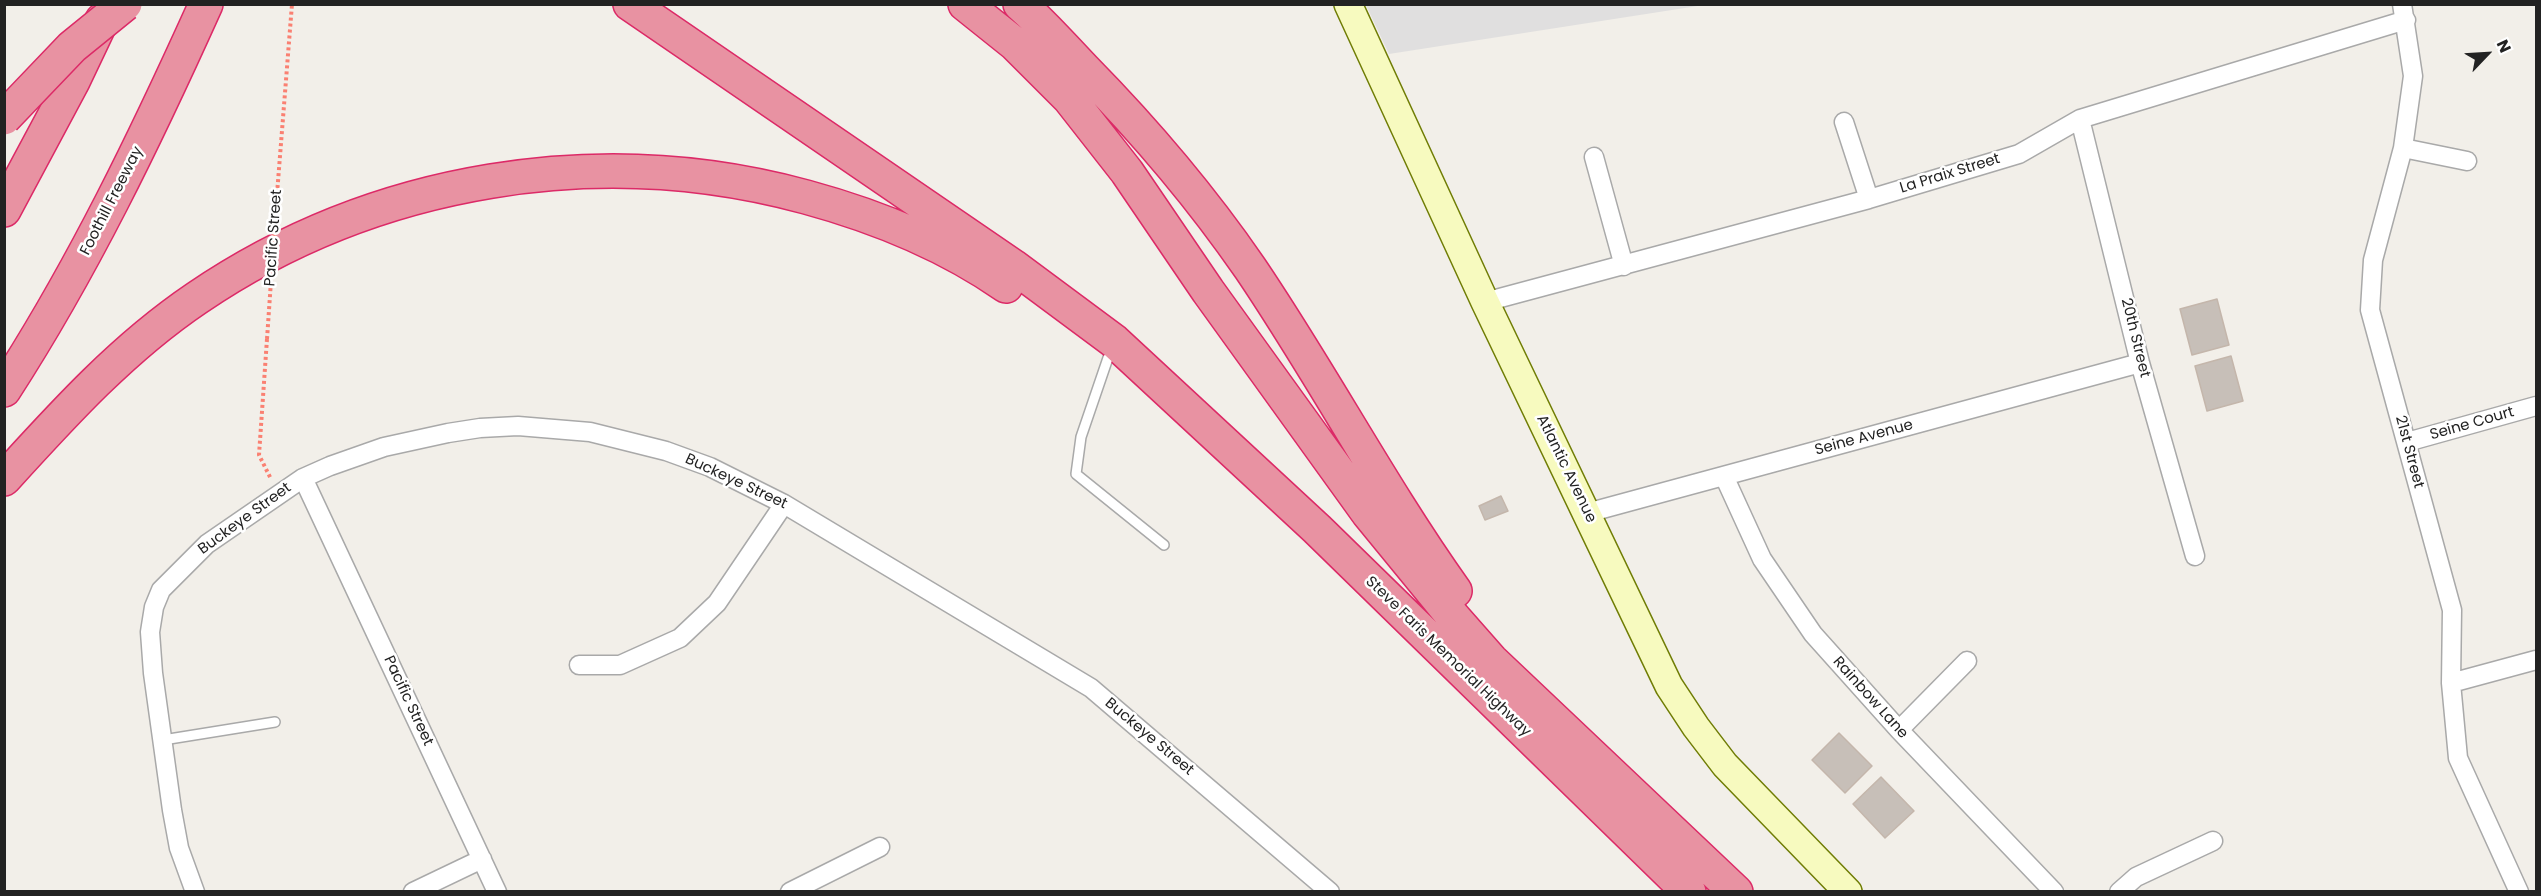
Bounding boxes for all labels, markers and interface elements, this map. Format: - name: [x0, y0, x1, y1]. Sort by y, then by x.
- north arrow: [2457, 24, 2517, 84]
- text: N: [2491, 36, 2517, 56]
- street label: Foothill Freeway: [77, 144, 147, 258]
- street label: La Praix Street: [1898, 150, 2002, 198]
- street label: Pacific Street: [262, 189, 286, 287]
- street label: 20th Street: [2116, 297, 2154, 379]
- street label: Seine Court: [2428, 403, 2516, 445]
- street label: Atlantic Avenue: [1532, 412, 1600, 526]
- street label: 21st Street: [2391, 414, 2427, 490]
- street label: Seine Avenue: [1813, 416, 1915, 460]
- street label: Buckeye Street: [682, 450, 790, 514]
- street label: Buckeye Street: [195, 479, 295, 559]
- street label: Steve Faris Memorial Highway: [1361, 573, 1535, 741]
- street label: Pacific Street: [379, 653, 437, 749]
- street label: Rainbow Lane: [1828, 653, 1912, 743]
- street label: Buckeye Street: [1101, 695, 1197, 779]

